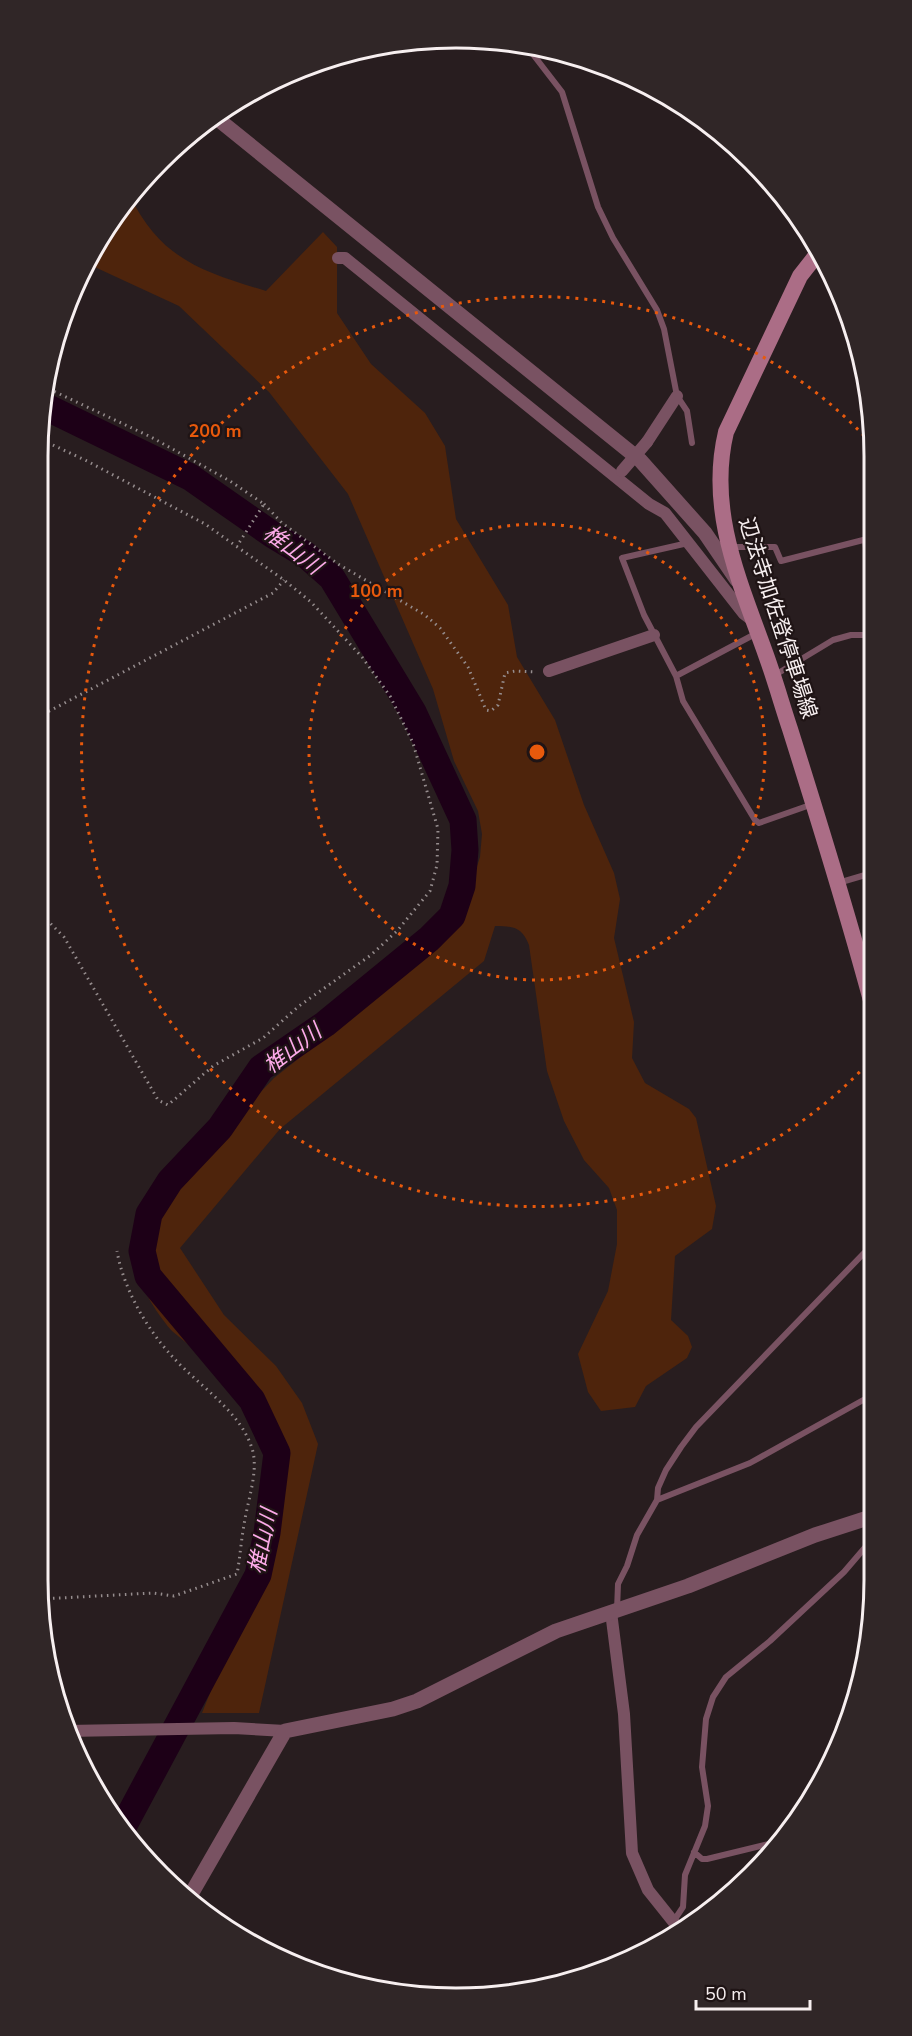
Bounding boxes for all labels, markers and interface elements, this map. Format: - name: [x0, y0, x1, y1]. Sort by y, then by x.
- text: 200 m: [188, 419, 242, 443]
- street label: 辺法寺加佐登停車場線: [732, 514, 824, 722]
- water label: 椎山川: [257, 518, 329, 583]
- text: 100 m: [349, 579, 403, 603]
- centre of rings: [527, 742, 547, 762]
- water label: 椎山川: [257, 1016, 330, 1081]
- water label: 椎山川: [241, 1504, 285, 1577]
- scale bar: [696, 1973, 810, 2011]
- text: 50 m: [705, 1982, 747, 2006]

